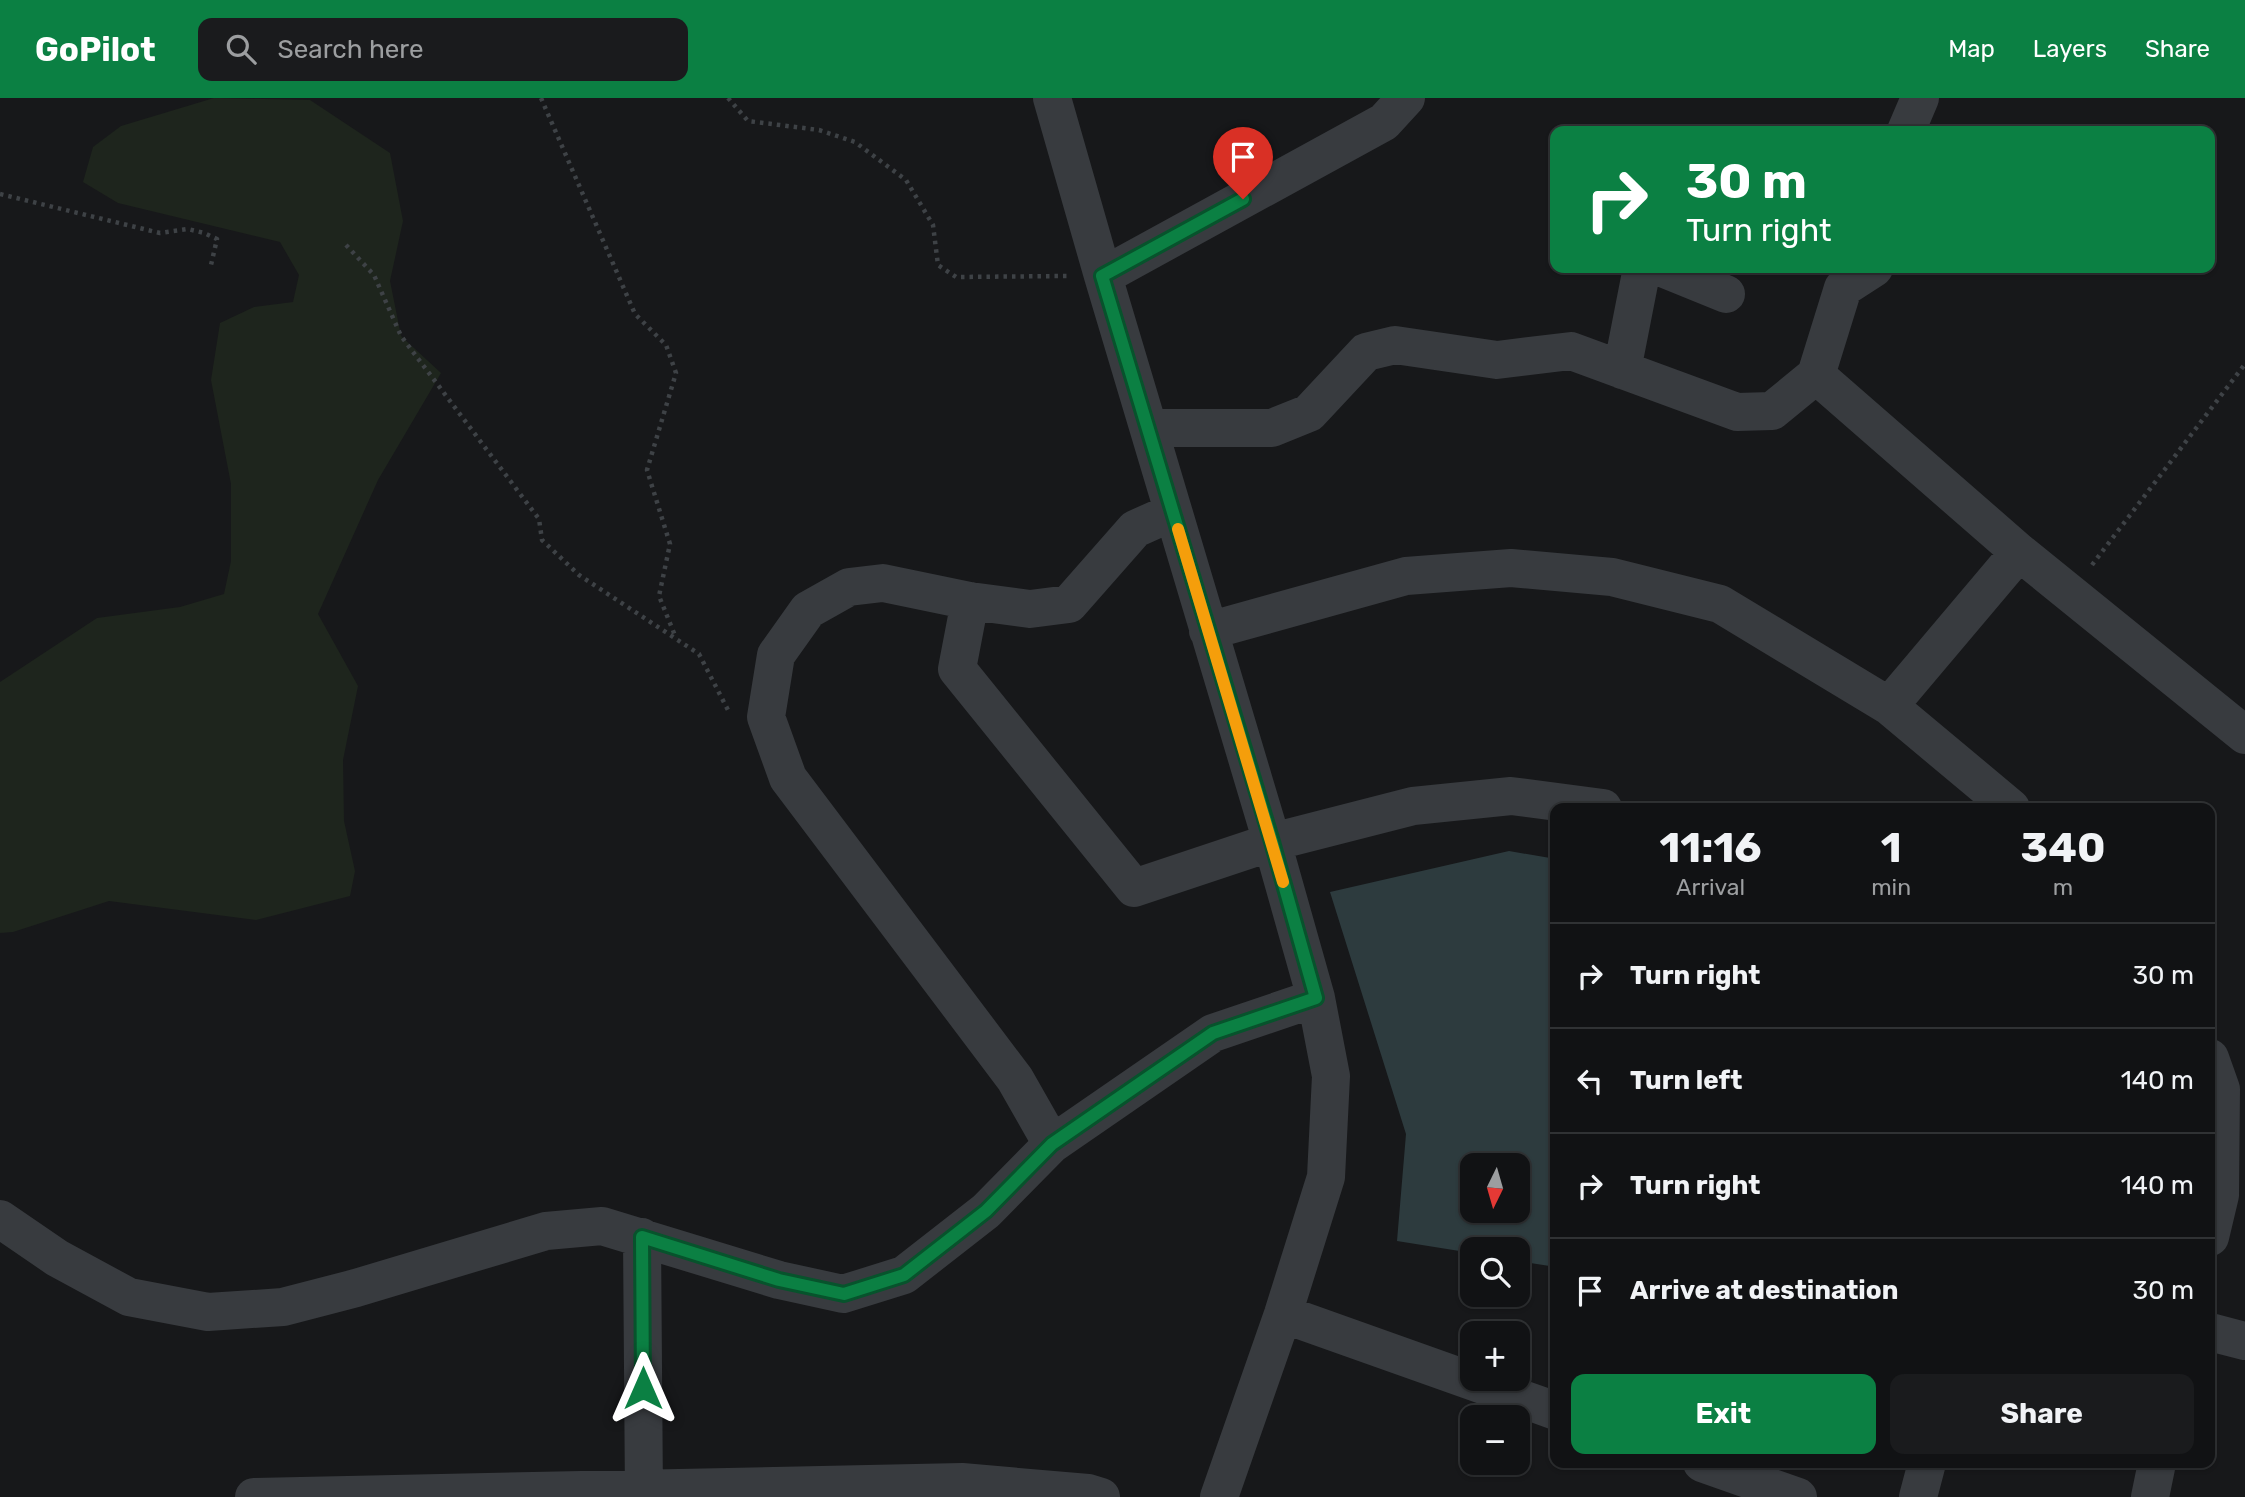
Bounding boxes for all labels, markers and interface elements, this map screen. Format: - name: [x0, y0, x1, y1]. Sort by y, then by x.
- search box: [198, 18, 688, 81]
- text: GoPilot: [35, 30, 156, 69]
- icon: search: [222, 30, 260, 68]
- text: Search here: [278, 34, 423, 65]
- text: Map: [1948, 35, 1995, 63]
- text: Layers: [2033, 35, 2107, 63]
- text: Share: [2145, 35, 2210, 63]
- pin: [1213, 127, 1273, 199]
- icon: arrive: [1224, 138, 1262, 176]
- text: 30 m: [1686, 152, 1807, 210]
- icon: right: [1571, 154, 1662, 245]
- text: Turn right: [1686, 211, 1831, 249]
- text: 11:16: [1659, 823, 1762, 873]
- text: 1: [1881, 823, 1902, 873]
- text: 340: [2021, 823, 2106, 873]
- text: Arrival: [1676, 873, 1745, 901]
- text: min: [1871, 873, 1911, 901]
- text: m: [2053, 873, 2073, 901]
- icon: right: [1571, 957, 1609, 995]
- text: Turn right: [1630, 960, 1760, 991]
- text: 30 m: [2132, 960, 2194, 991]
- icon: left: [1571, 1062, 1609, 1100]
- text: Turn left: [1630, 1065, 1742, 1096]
- text: 140 m: [2121, 1065, 2194, 1096]
- north arrow: [1460, 1153, 1530, 1223]
- map controls: [1460, 1153, 1530, 1475]
- icon: right: [1571, 1167, 1609, 1205]
- text: Turn right: [1630, 1170, 1760, 1201]
- text: 140 m: [2121, 1170, 2194, 1201]
- button: search: [1460, 1237, 1530, 1307]
- icon: arrive: [1571, 1272, 1609, 1310]
- text: Arrive at destination: [1630, 1275, 1898, 1306]
- text: 30 m: [2132, 1275, 2194, 1306]
- button: +: [1460, 1321, 1530, 1391]
- position arrow: [606, 1351, 680, 1425]
- button: Exit: [1571, 1374, 1876, 1454]
- button: Share: [1890, 1374, 2194, 1454]
- button: −: [1460, 1405, 1530, 1475]

